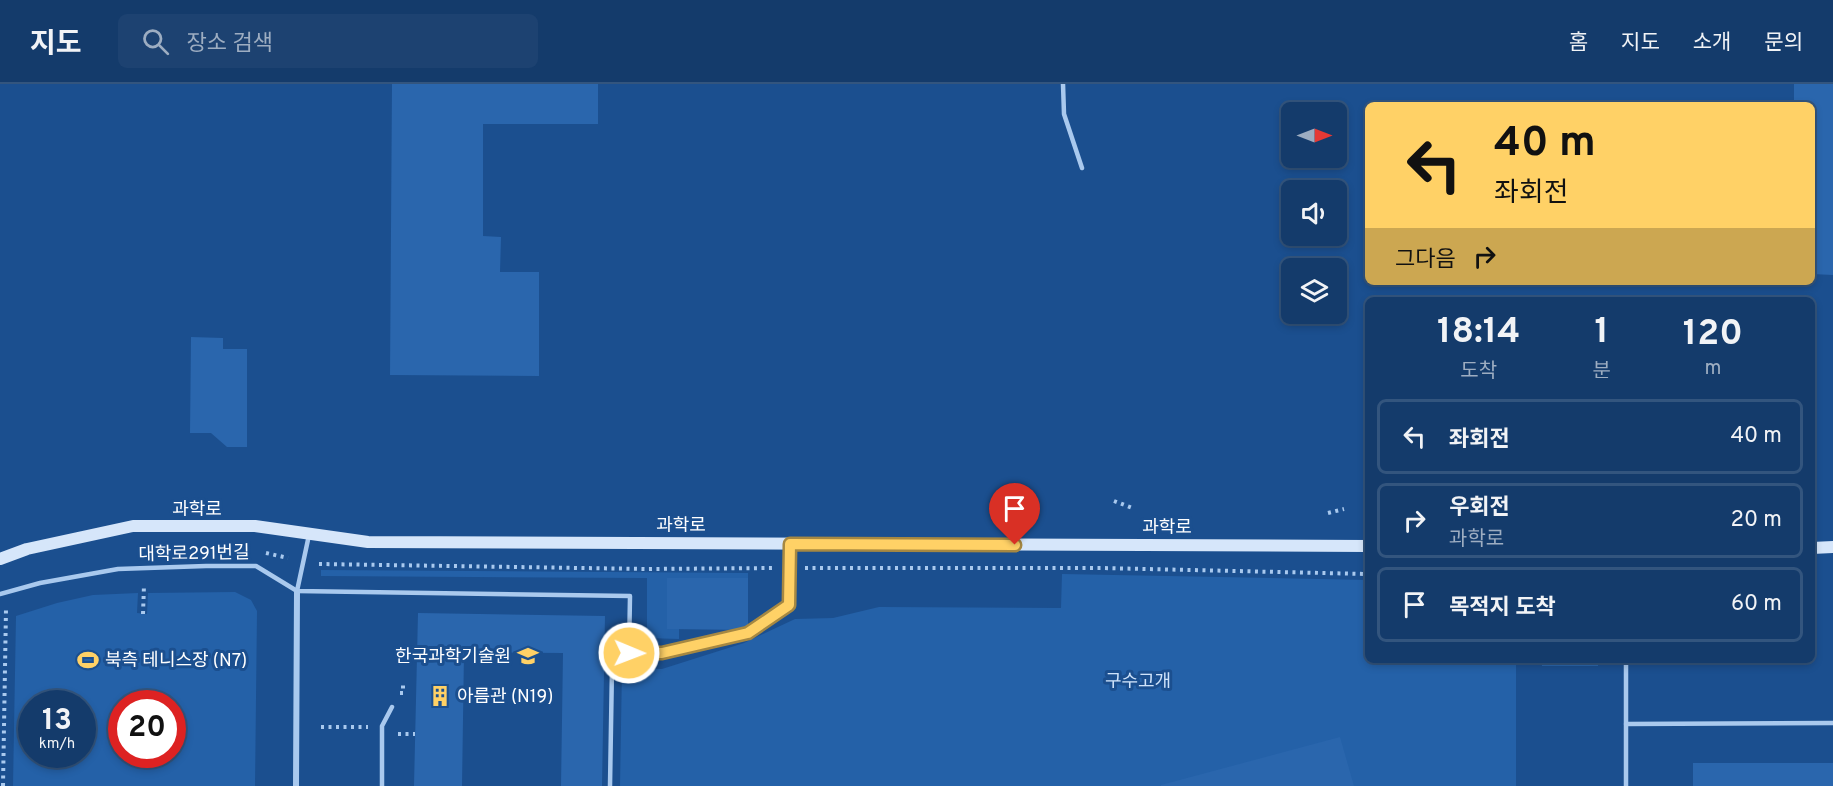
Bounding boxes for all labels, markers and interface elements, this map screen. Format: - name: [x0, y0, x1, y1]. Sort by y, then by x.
- search box: [118, 14, 538, 68]
- icon: search: [139, 25, 172, 58]
- text: 지도: [30, 27, 82, 63]
- text: 홈: [1569, 30, 1588, 57]
- text: 지도: [1621, 30, 1660, 57]
- text: 소개: [1693, 30, 1731, 57]
- text: 문의: [1764, 30, 1803, 57]
- text: 장소 검색: [187, 31, 273, 58]
- north arrow: [1281, 102, 1347, 168]
- map controls: [1281, 102, 1347, 324]
- text: 40 m: [1494, 118, 1596, 171]
- icon: left: [1395, 126, 1473, 204]
- text: 좌회전: [1494, 177, 1569, 211]
- button: sound: [1281, 180, 1347, 246]
- icon: right: [1468, 240, 1501, 273]
- text: 그다음: [1395, 247, 1456, 274]
- button: layers: [1281, 258, 1347, 324]
- text: 18:14: [1437, 310, 1520, 356]
- text: 1: [1594, 310, 1609, 356]
- text: 120: [1683, 312, 1743, 358]
- text: m: [1704, 356, 1721, 382]
- text: 도착: [1460, 359, 1497, 385]
- text: 분: [1592, 359, 1611, 385]
- icon: left: [1398, 420, 1431, 453]
- text: 40 m: [1730, 423, 1782, 450]
- text: 좌회전: [1449, 427, 1510, 454]
- pin: [989, 483, 1040, 545]
- icon: arrive: [998, 492, 1031, 525]
- text: 우회전: [1449, 495, 1510, 522]
- street label: 과학로: [172, 499, 222, 522]
- icon: right: [1398, 504, 1431, 537]
- text: 20 m: [1731, 507, 1782, 534]
- street label: 과학로: [656, 515, 706, 538]
- street label: 과학로: [1142, 517, 1192, 540]
- text: 과학로: [1449, 527, 1504, 553]
- street label: 대학로291번길: [138, 542, 250, 567]
- icon: arrive: [1398, 588, 1431, 621]
- text: 60 m: [1731, 591, 1782, 618]
- text: 목적지 도착: [1449, 595, 1556, 622]
- position arrow: [597, 621, 661, 685]
- school or university icon: 한국과학기술원: [516, 644, 540, 668]
- place label: 한국과학기술원: [395, 646, 511, 669]
- sports icon: 북측 테니스장 (N7): [76, 648, 100, 672]
- place label: 북측 테니스장 (N7): [105, 650, 247, 673]
- park label: 구수고개: [1105, 671, 1171, 694]
- building icon: 아름관 (N19): [428, 684, 452, 708]
- place label: 아름관 (N19): [457, 686, 553, 709]
- speed limit sign: 20: [108, 690, 186, 768]
- text: 13: [42, 703, 72, 740]
- text: km/h: [39, 735, 75, 754]

